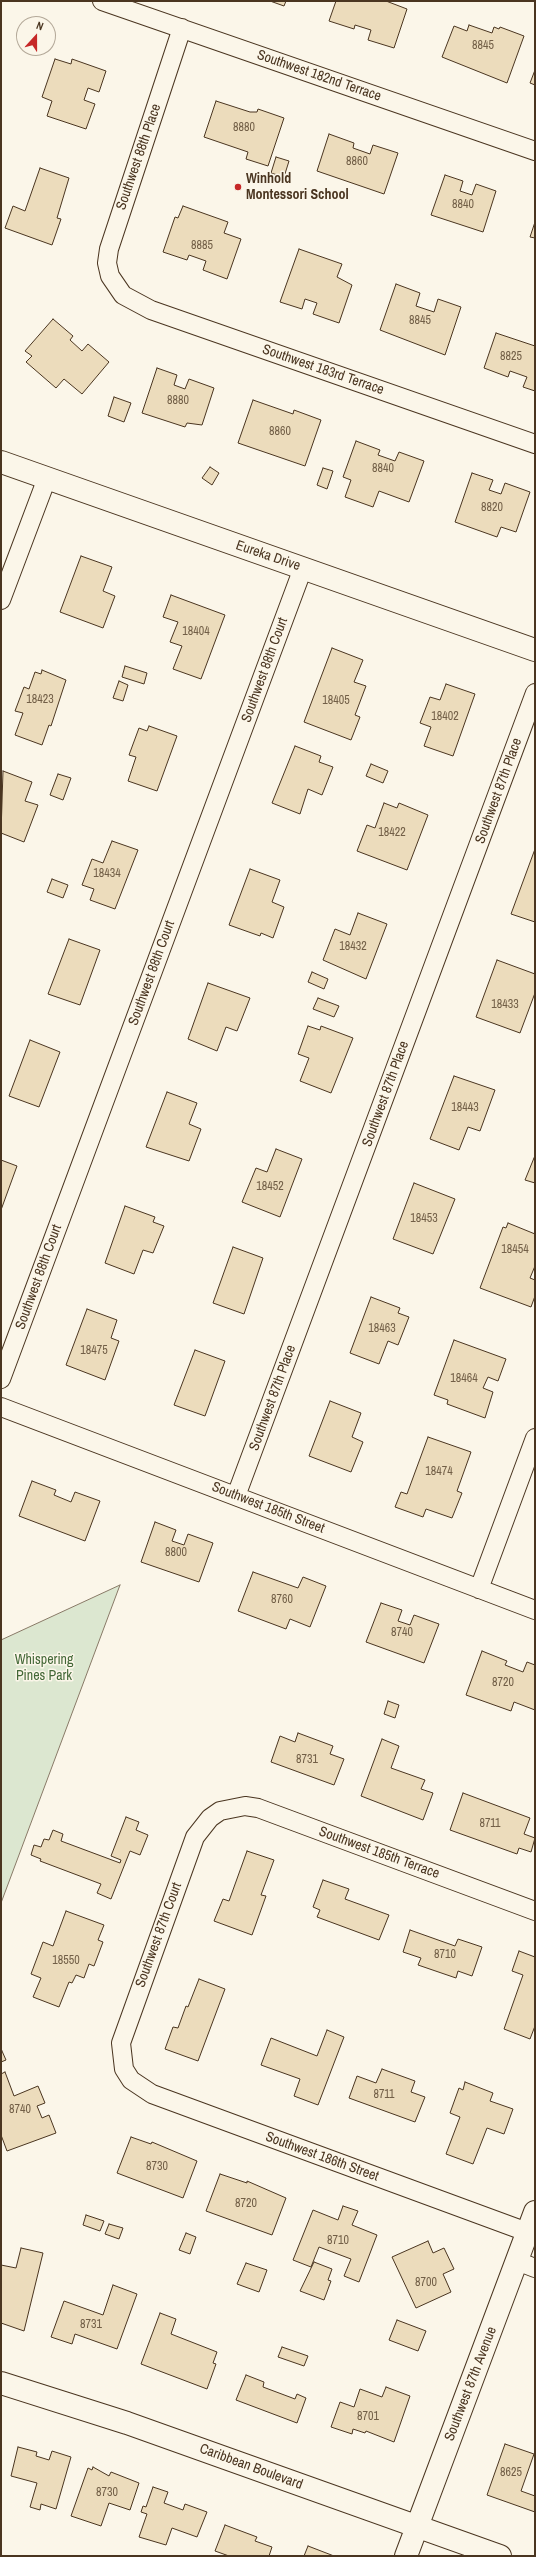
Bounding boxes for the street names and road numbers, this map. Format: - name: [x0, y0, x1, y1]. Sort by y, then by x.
- street label: Southwest 182nd Terrace: [255, 47, 383, 105]
- street label: Southwest 88th Place: [113, 102, 165, 212]
- street label: Southwest 183rd Terrace: [260, 341, 386, 399]
- street label: Eureka Drive: [234, 537, 302, 575]
- street label: Southwest 88th Court: [238, 615, 292, 725]
- street label: Southwest 87th Place: [472, 736, 526, 846]
- street label: Southwest 88th Court: [125, 918, 179, 1028]
- street label: Southwest 87th Place: [359, 1039, 413, 1149]
- street label: Southwest 88th Court: [12, 1222, 66, 1332]
- street label: Southwest 87th Place: [246, 1343, 300, 1453]
- street label: Southwest 185th Street: [209, 1479, 327, 1537]
- street label: Southwest 185th Terrace: [316, 1823, 442, 1883]
- street label: Southwest 87th Court: [132, 1880, 186, 1990]
- street label: Southwest 186th Street: [263, 2129, 381, 2185]
- street label: Southwest 87th Avenue: [441, 2324, 501, 2444]
- street label: Caribbean Boulevard: [197, 2441, 305, 2493]

